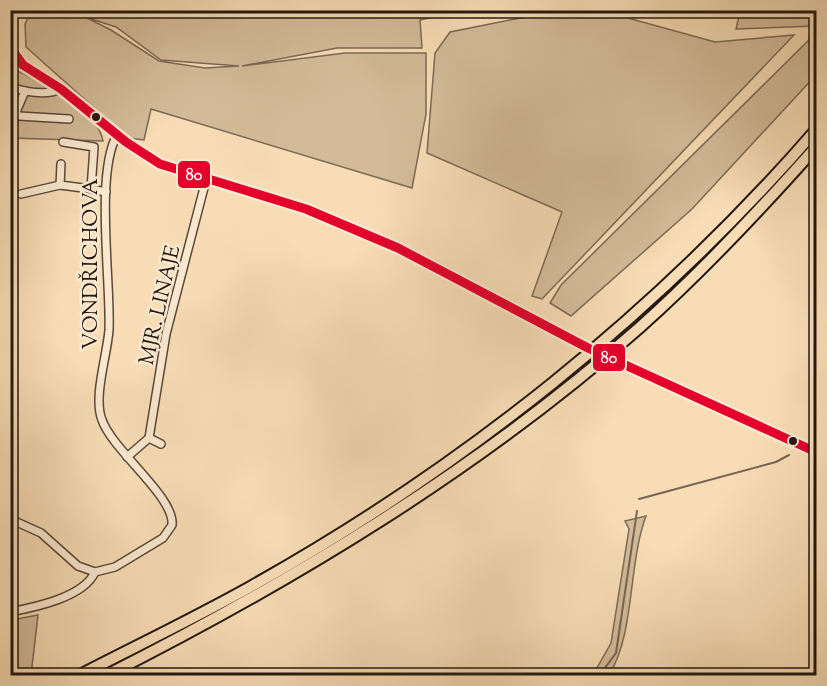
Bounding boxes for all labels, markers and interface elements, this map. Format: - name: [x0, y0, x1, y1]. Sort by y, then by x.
- unlabelled marker: [90, 111, 102, 123]
- line badge: 80: [177, 160, 211, 189]
- text: 80: [186, 165, 203, 188]
- street label: VONDŘICHOVA: [77, 178, 107, 350]
- street label: MJR. LINAJE: [133, 242, 189, 368]
- line badge: 80: [592, 343, 626, 372]
- text: 80: [601, 348, 618, 371]
- unlabelled marker: [787, 435, 799, 447]

